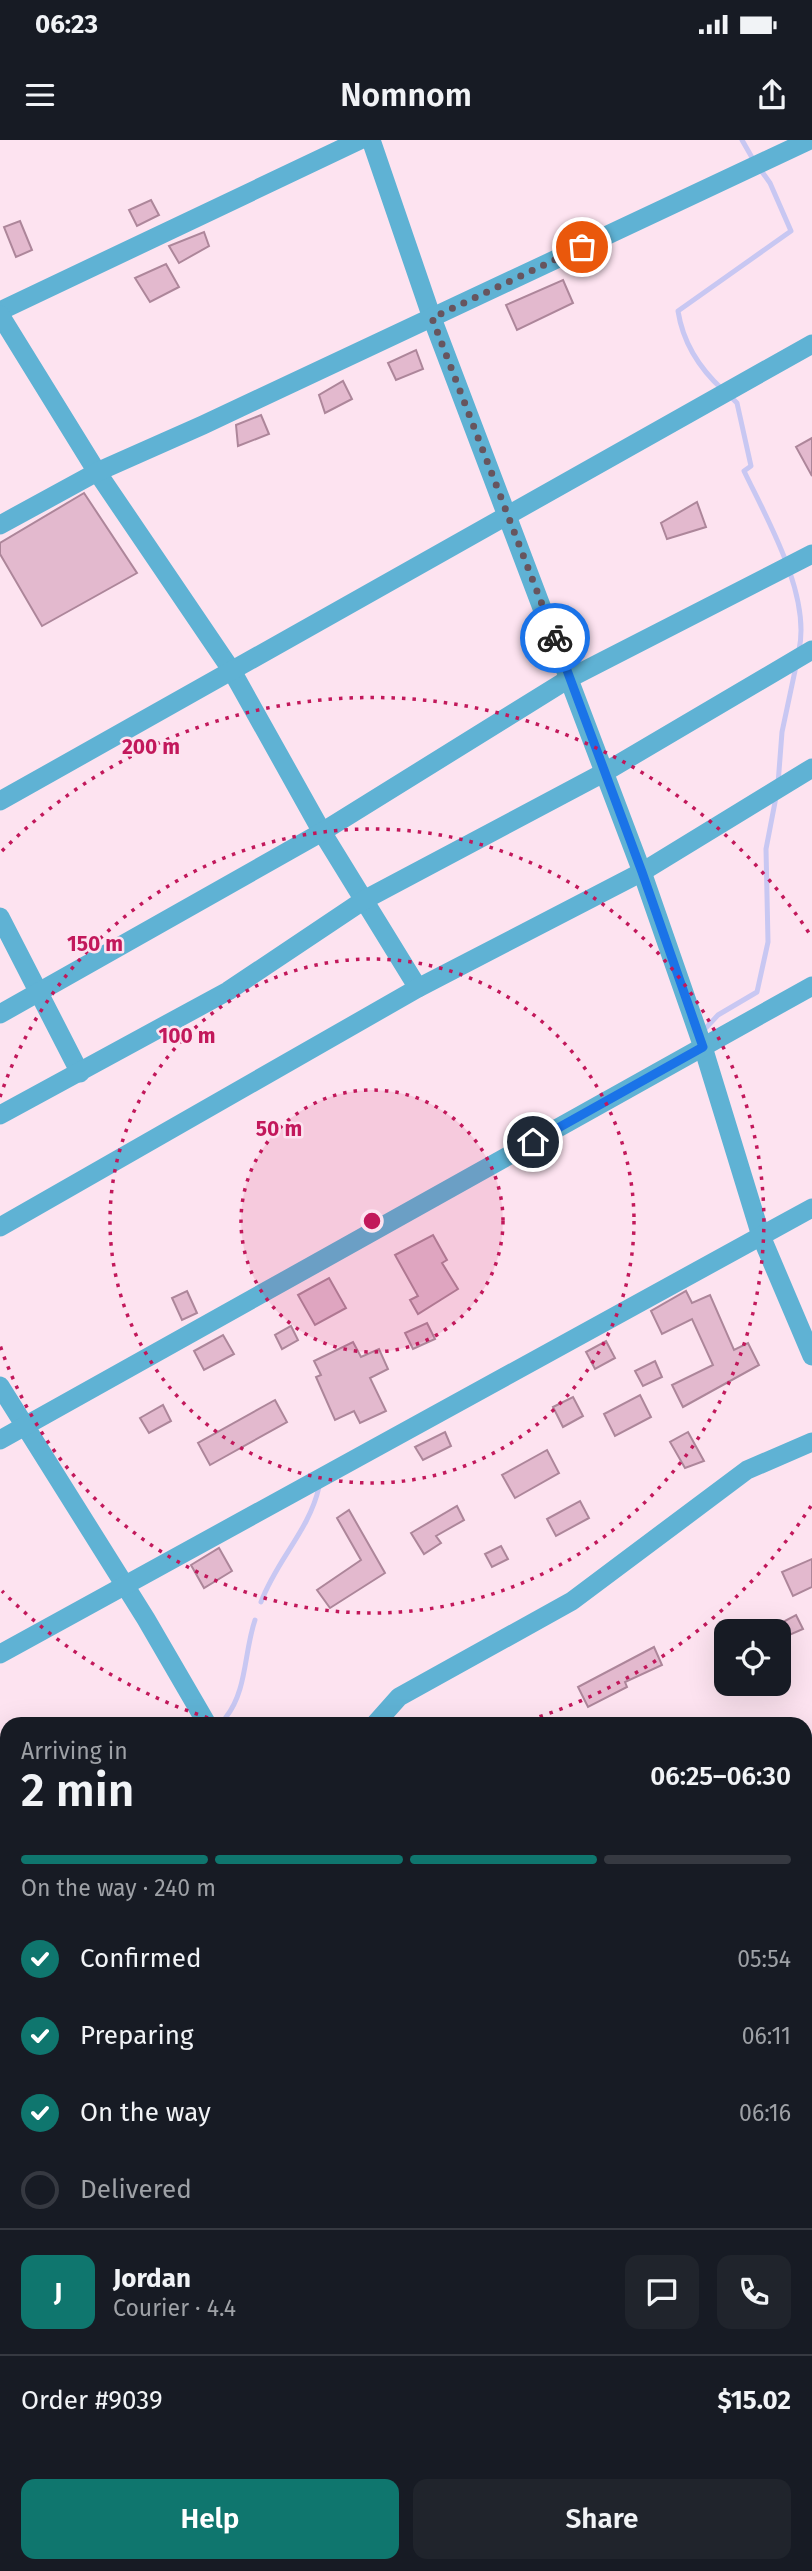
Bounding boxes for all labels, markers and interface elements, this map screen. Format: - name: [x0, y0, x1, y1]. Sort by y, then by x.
- text: 06:23: [35, 9, 98, 40]
- icon: menu: [21, 76, 59, 114]
- text: Nomnom: [340, 76, 472, 114]
- icon: share: [753, 76, 791, 114]
- pin: [552, 217, 612, 277]
- icon: bag: [563, 228, 601, 266]
- courier: [520, 603, 590, 673]
- icon: bike: [536, 619, 574, 657]
- text: 200 m: [122, 734, 180, 760]
- text: 150 m: [67, 931, 123, 957]
- text: 100 m: [158, 1023, 216, 1049]
- pin: [503, 1112, 563, 1172]
- text: 50 m: [256, 1116, 302, 1142]
- icon: home: [514, 1123, 552, 1161]
- centre of rings: [360, 1209, 384, 1233]
- map controls: [714, 1619, 791, 1696]
- button: locate: [714, 1619, 791, 1696]
- text: Arriving in: [21, 1737, 128, 1765]
- text: 06:25–06:30: [650, 1761, 791, 1792]
- text: 2 min: [21, 1763, 134, 1818]
- text: On the way · 240 m: [21, 1874, 216, 1902]
- icon: check: [21, 1940, 59, 1978]
- text: Confirmed: [80, 1943, 201, 1974]
- text: 05:54: [737, 1945, 791, 1973]
- icon: check: [21, 2017, 59, 2055]
- text: Preparing: [80, 2020, 193, 2051]
- text: 06:11: [742, 2022, 791, 2050]
- icon: check: [21, 2094, 59, 2132]
- text: On the way: [80, 2097, 211, 2128]
- text: 06:16: [739, 2099, 791, 2127]
- text: Delivered: [80, 2174, 192, 2205]
- button: chat: [625, 2255, 699, 2329]
- button: phone: [717, 2255, 791, 2329]
- text: Jordan: [113, 2263, 191, 2294]
- text: J: [54, 2277, 62, 2308]
- text: Courier · 4.4: [113, 2294, 236, 2322]
- text: Order #9039: [21, 2385, 163, 2416]
- text: $15.02: [717, 2385, 791, 2416]
- button: Help: [21, 2479, 399, 2559]
- button: Share: [413, 2479, 791, 2559]

